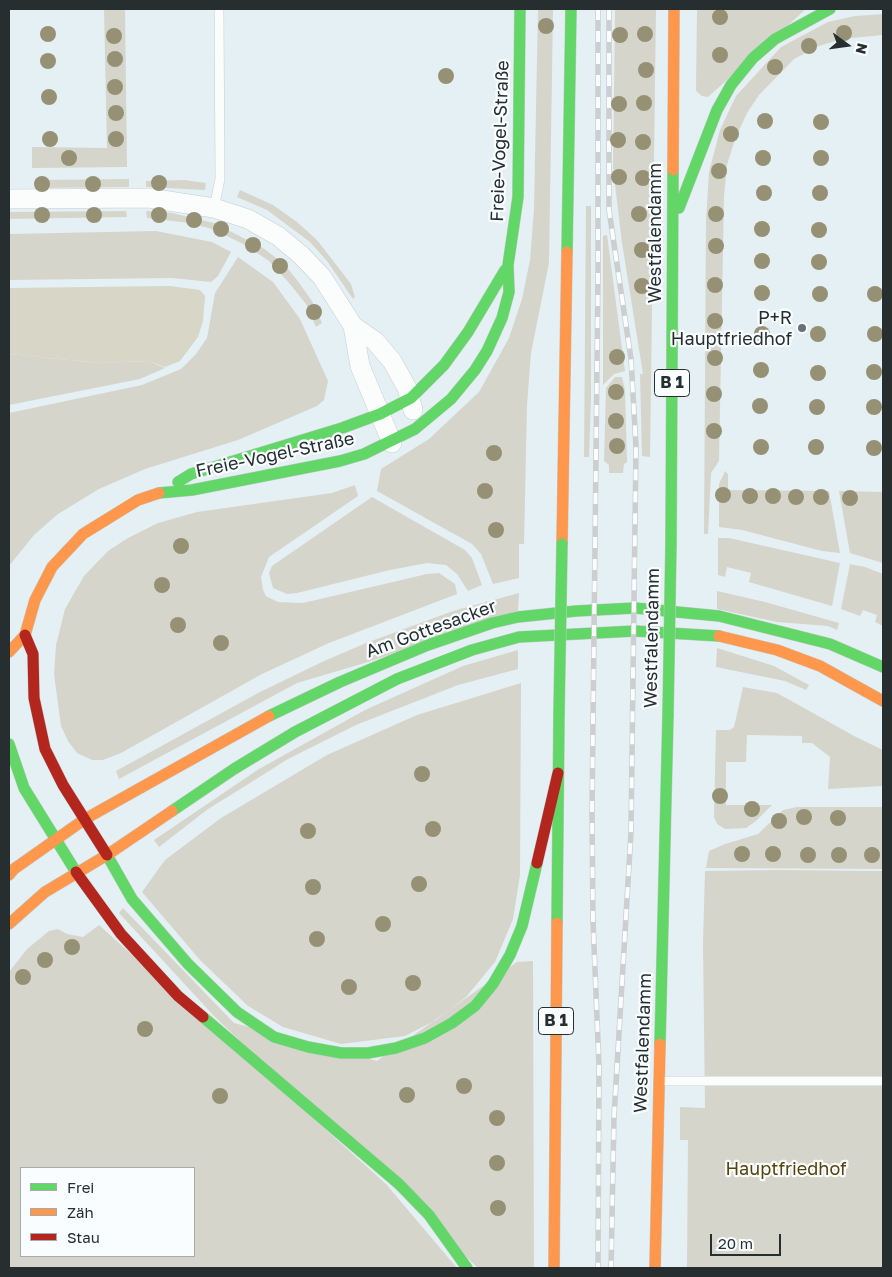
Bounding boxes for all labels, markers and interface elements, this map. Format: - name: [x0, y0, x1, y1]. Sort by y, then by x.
- north arrow: [822, 20, 872, 70]
- text: N: [853, 42, 872, 56]
- street label: Freie-Vogel-Straße: [486, 60, 514, 222]
- street label: Westfalendamm: [644, 163, 666, 303]
- place label: P+R Hauptfriedhof: [671, 307, 792, 350]
- marker: P+R Hauptfriedhof: [796, 322, 808, 334]
- road number: B 1: [654, 369, 690, 396]
- street label: Freie-Vogel-Straße: [194, 428, 356, 482]
- street label: Westfalendamm: [640, 568, 664, 708]
- street label: Am Gottesacker: [363, 595, 499, 663]
- street label: Westfalendamm: [630, 973, 656, 1113]
- road number: B 1: [538, 1008, 574, 1034]
- park label: Hauptfriedhof: [725, 1158, 847, 1180]
- legend: [20, 1167, 195, 1257]
- text: Frei: [67, 1178, 94, 1196]
- text: Zäh: [67, 1203, 94, 1221]
- scale bar: [712, 1224, 783, 1256]
- text: Stau: [67, 1228, 100, 1246]
- text: 20 m: [718, 1234, 753, 1252]

